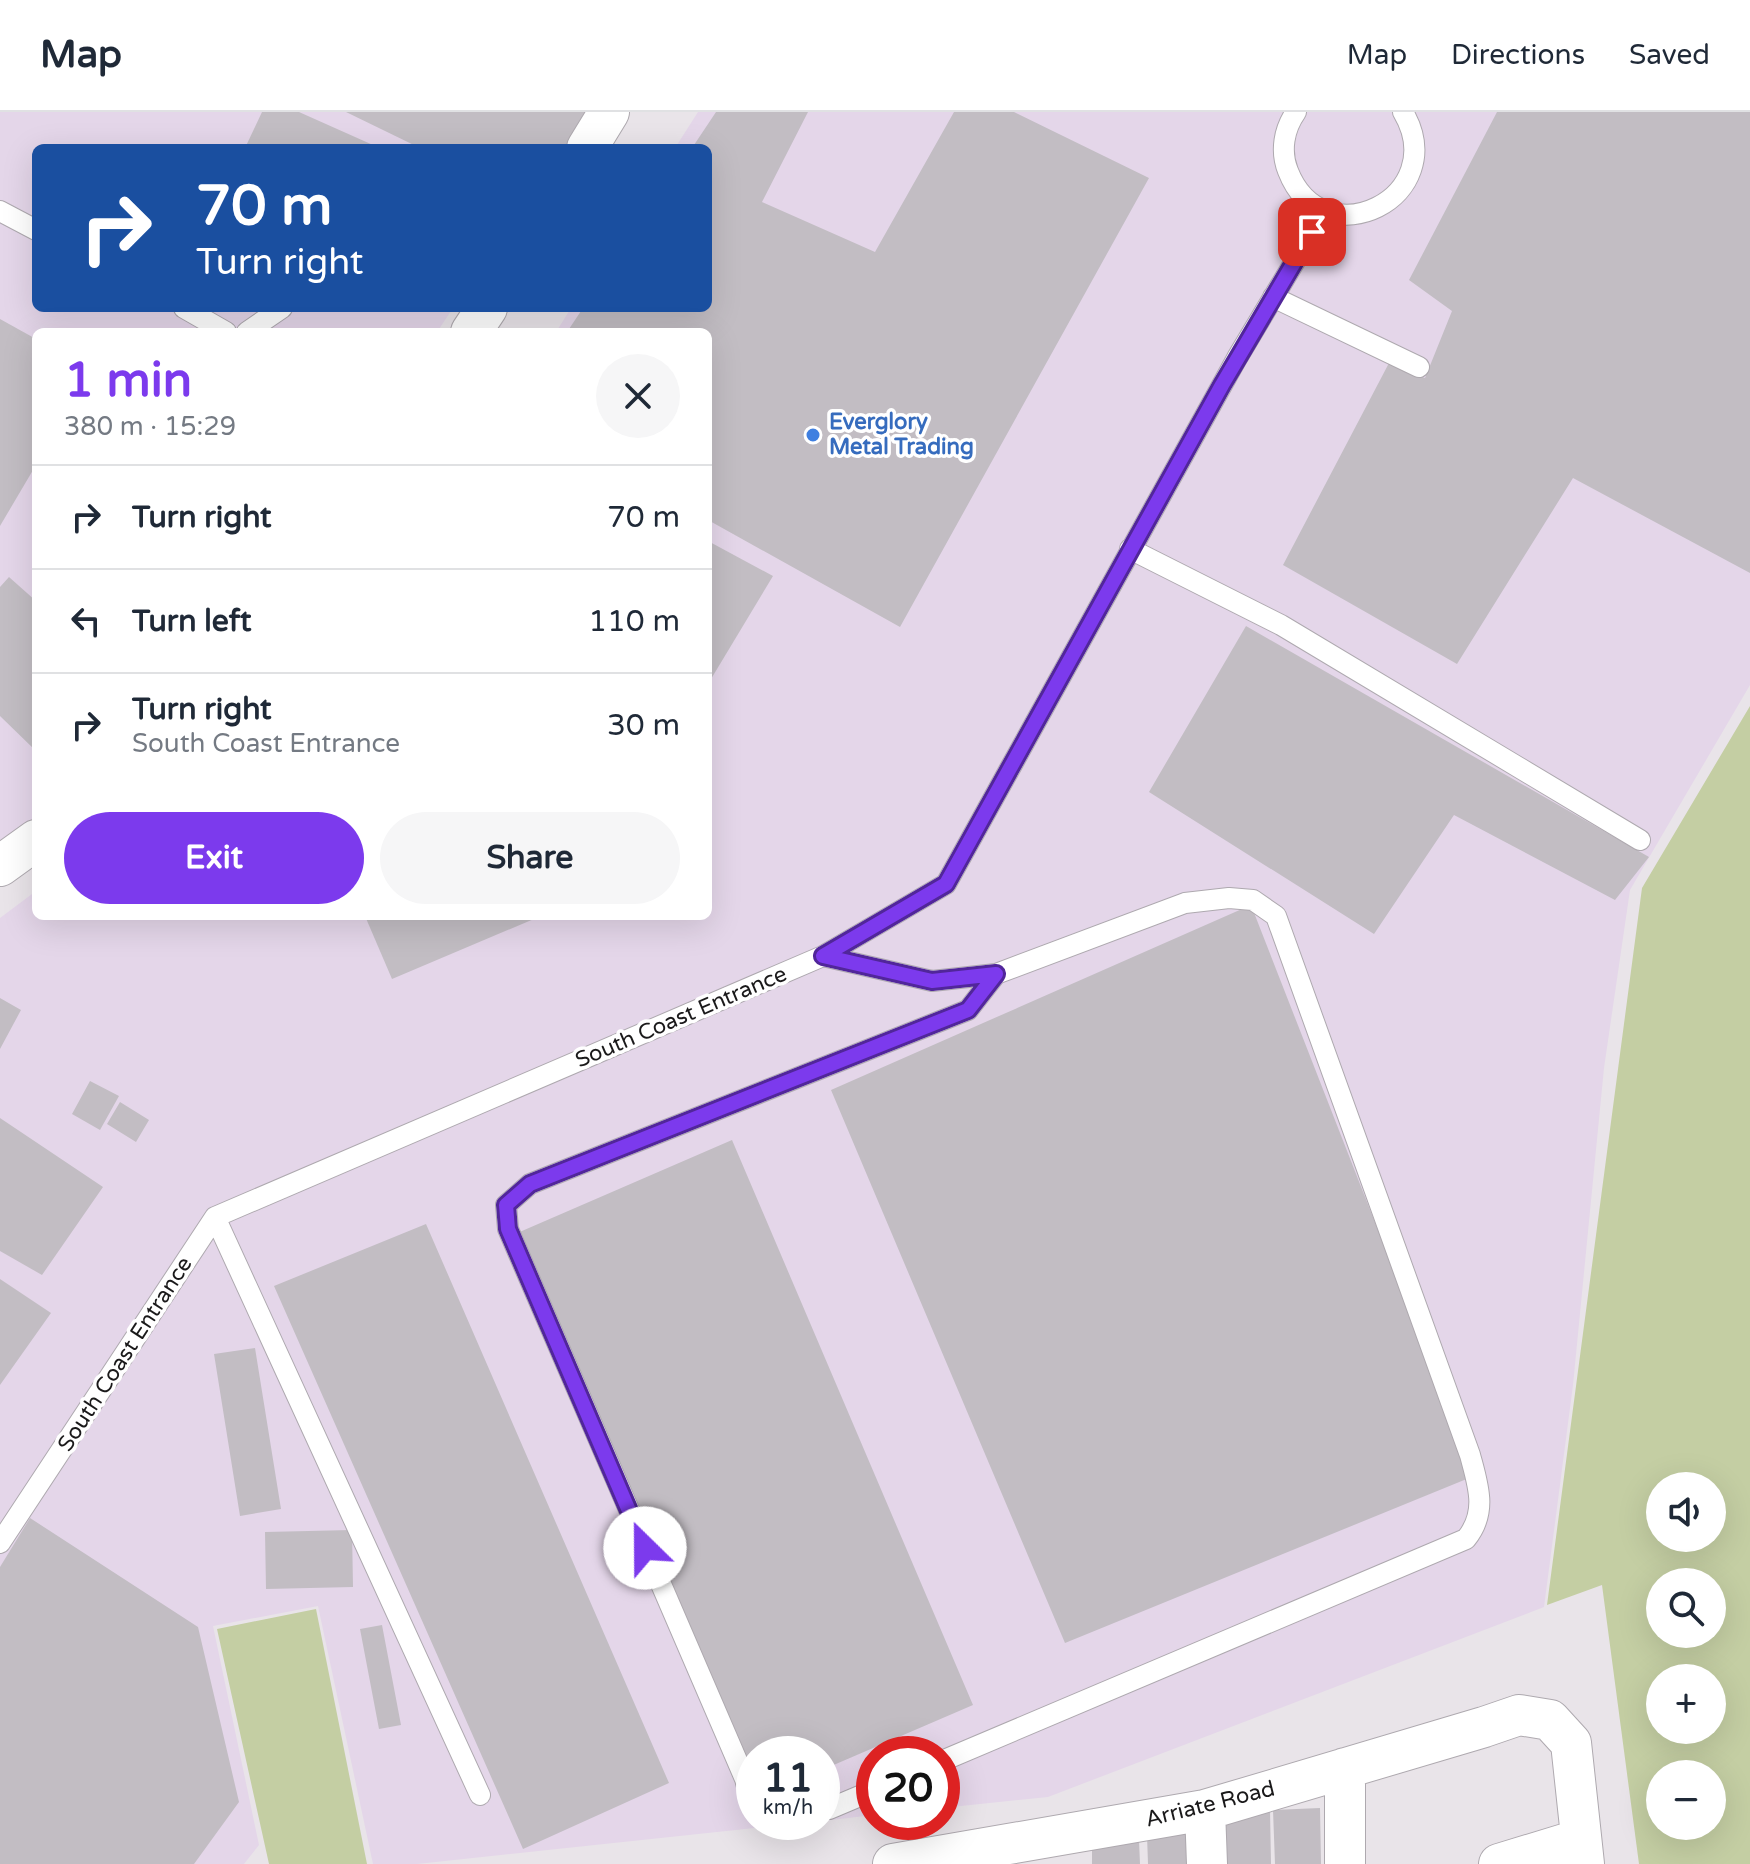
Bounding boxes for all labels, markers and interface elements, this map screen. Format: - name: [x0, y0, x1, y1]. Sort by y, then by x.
- text: Map: [40, 32, 122, 78]
- text: Map: [1347, 38, 1407, 72]
- text: Directions: [1451, 38, 1585, 72]
- text: Saved: [1629, 38, 1710, 72]
- text: 70 m: [196, 173, 332, 240]
- icon: right: [64, 176, 168, 280]
- pin: [1278, 198, 1346, 266]
- icon: arrive: [1290, 210, 1334, 254]
- text: Turn right: [196, 241, 363, 284]
- text: 1 min: [64, 352, 192, 410]
- button: close: [596, 354, 680, 438]
- place label: Everglory Metal Trading: [829, 409, 974, 460]
- text: 380 m · 15:29: [64, 411, 236, 442]
- marker: Everglory Metal Trading: [804, 426, 822, 444]
- icon: right: [64, 495, 108, 539]
- text: Turn right: [132, 499, 272, 536]
- text: 70 m: [607, 499, 680, 536]
- icon: left: [64, 599, 108, 643]
- text: Turn left: [132, 603, 251, 640]
- text: 110 m: [588, 603, 680, 640]
- text: Turn right: [132, 691, 272, 728]
- icon: right: [64, 703, 108, 747]
- text: 30 m: [607, 707, 680, 744]
- text: South Coast Entrance: [132, 728, 400, 759]
- button: Exit: [64, 812, 364, 904]
- button: Share: [380, 812, 680, 904]
- street label: South Coast Entrance: [572, 961, 790, 1073]
- street label: South Coast Entrance: [52, 1252, 198, 1456]
- map controls: [1646, 1472, 1726, 1840]
- button: sound: [1646, 1472, 1726, 1552]
- position arrow: [603, 1506, 687, 1590]
- button: search: [1646, 1568, 1726, 1648]
- button: +: [1646, 1664, 1726, 1744]
- speed limit sign: 20: [856, 1736, 960, 1840]
- text: 11: [763, 1754, 813, 1802]
- button: −: [1646, 1760, 1726, 1840]
- street label: Arriate Road: [1143, 1775, 1277, 1833]
- text: km/h: [763, 1796, 813, 1820]

